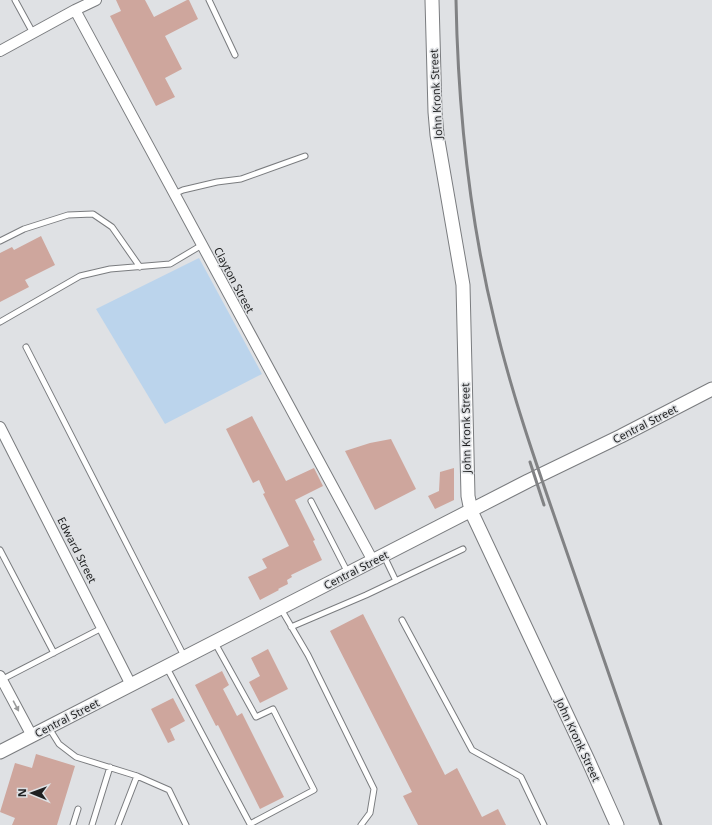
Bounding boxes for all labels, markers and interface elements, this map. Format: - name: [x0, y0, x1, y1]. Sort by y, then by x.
- street label: John Kronk Street: [426, 49, 445, 140]
- street label: Clayton Street: [211, 244, 258, 315]
- street label: John Kronk Street: [457, 383, 474, 474]
- street label: Central Street: [610, 401, 680, 446]
- street label: Edward Street: [54, 514, 101, 585]
- street label: Central Street: [321, 547, 391, 592]
- street label: Central Street: [32, 695, 102, 740]
- street label: John Kronk Street: [552, 695, 604, 784]
- one-way arrow: [12, 700, 19, 712]
- north arrow: [12, 773, 52, 813]
- text: N: [14, 788, 29, 797]

